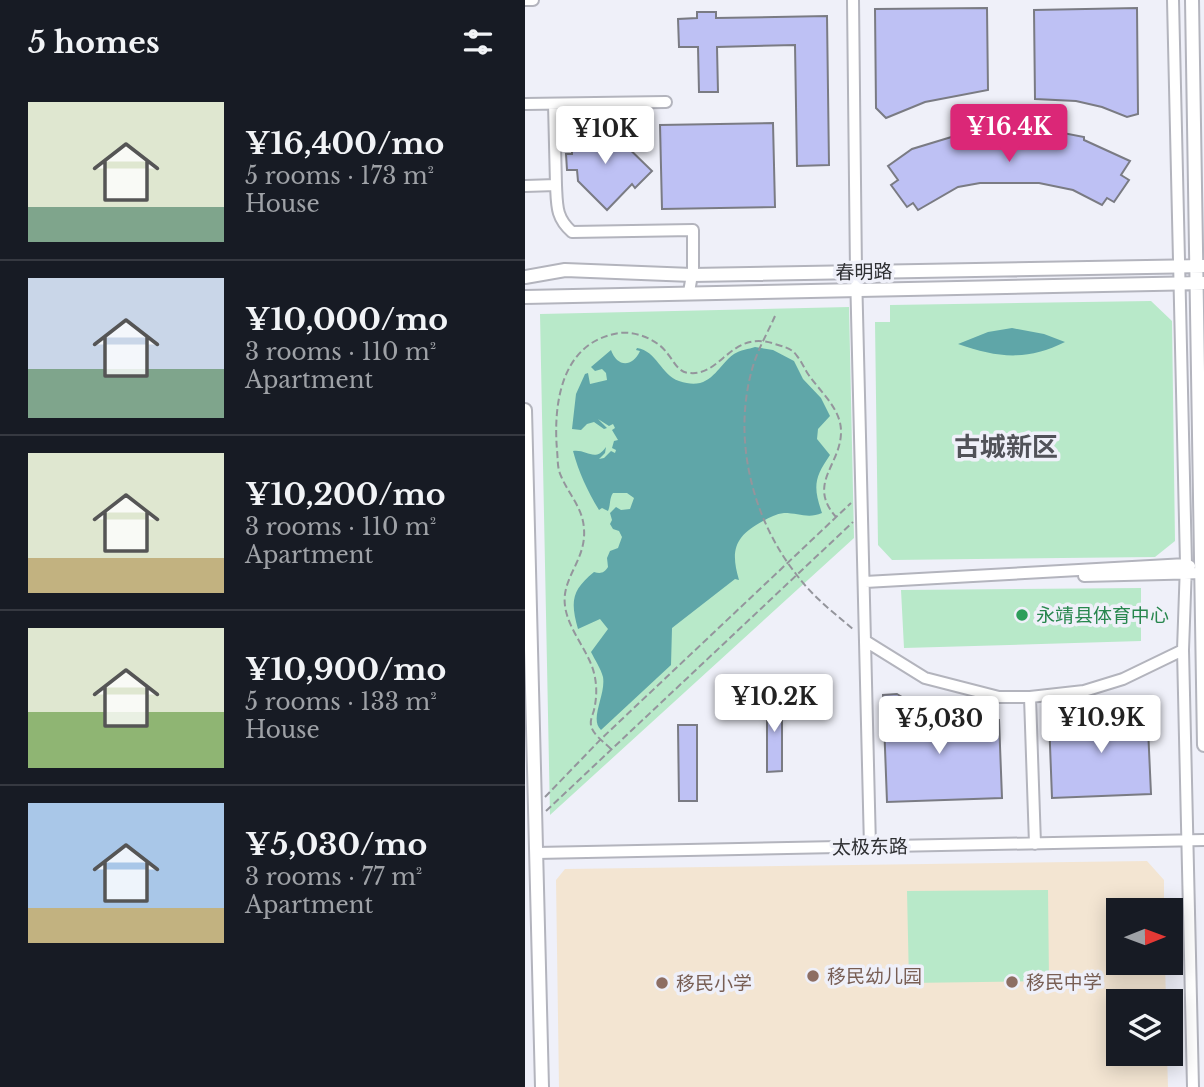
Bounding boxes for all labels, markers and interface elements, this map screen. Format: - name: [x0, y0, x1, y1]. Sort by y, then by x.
- icon: filters: [459, 23, 497, 61]
- text: 5 homes: [28, 24, 160, 61]
- pin: ¥16.4K: [952, 104, 1066, 164]
- pin: ¥10K: [564, 106, 646, 166]
- text: ¥16.4K: [966, 113, 1052, 141]
- text: ¥10K: [572, 115, 638, 143]
- text: ¥16,400/mo: [245, 125, 444, 162]
- icon: home: [84, 130, 168, 214]
- text: 5 rooms · 173 m²: [245, 162, 434, 190]
- text: House: [245, 190, 320, 218]
- street label: 春明路: [835, 260, 893, 284]
- text: ¥10,000/mo: [245, 301, 448, 338]
- icon: home: [84, 306, 168, 390]
- text: 3 rooms · 110 m²: [245, 338, 436, 366]
- text: Apartment: [245, 366, 373, 394]
- district label: 古城新区: [954, 431, 1058, 463]
- text: ¥10,200/mo: [245, 476, 446, 513]
- icon: home: [84, 481, 168, 565]
- text: 3 rooms · 110 m²: [245, 513, 436, 541]
- text: Apartment: [245, 541, 373, 569]
- place label: 永靖县体育中心: [1036, 604, 1169, 627]
- marker: 永靖县体育中心: [1014, 607, 1030, 623]
- text: ¥10,900/mo: [245, 651, 446, 688]
- icon: home: [84, 656, 168, 740]
- pin: ¥10.2K: [717, 674, 831, 734]
- text: ¥10.2K: [731, 683, 817, 711]
- text: 5 rooms · 133 m²: [245, 688, 437, 716]
- pin: ¥5,030: [882, 696, 996, 756]
- pin: ¥10.9K: [1044, 696, 1158, 755]
- text: ¥10.9K: [1058, 704, 1144, 732]
- text: ¥5,030: [895, 705, 983, 733]
- text: House: [245, 716, 320, 744]
- text: ¥5,030/mo: [245, 826, 427, 863]
- icon: home: [84, 831, 168, 915]
- street label: 太极东路: [832, 835, 908, 859]
- text: 3 rooms · 77 m²: [245, 863, 422, 891]
- text: Apartment: [245, 891, 373, 919]
- north arrow: [1106, 898, 1183, 975]
- map controls: [1106, 898, 1183, 1066]
- place label: 移民幼儿园: [827, 965, 922, 988]
- marker: 移民幼儿园: [805, 968, 821, 984]
- place label: 移民中学: [1026, 971, 1102, 994]
- place label: 移民小学: [676, 972, 752, 995]
- marker: 移民中学: [1004, 974, 1020, 990]
- marker: 移民小学: [654, 975, 670, 991]
- button: layers: [1106, 989, 1183, 1066]

